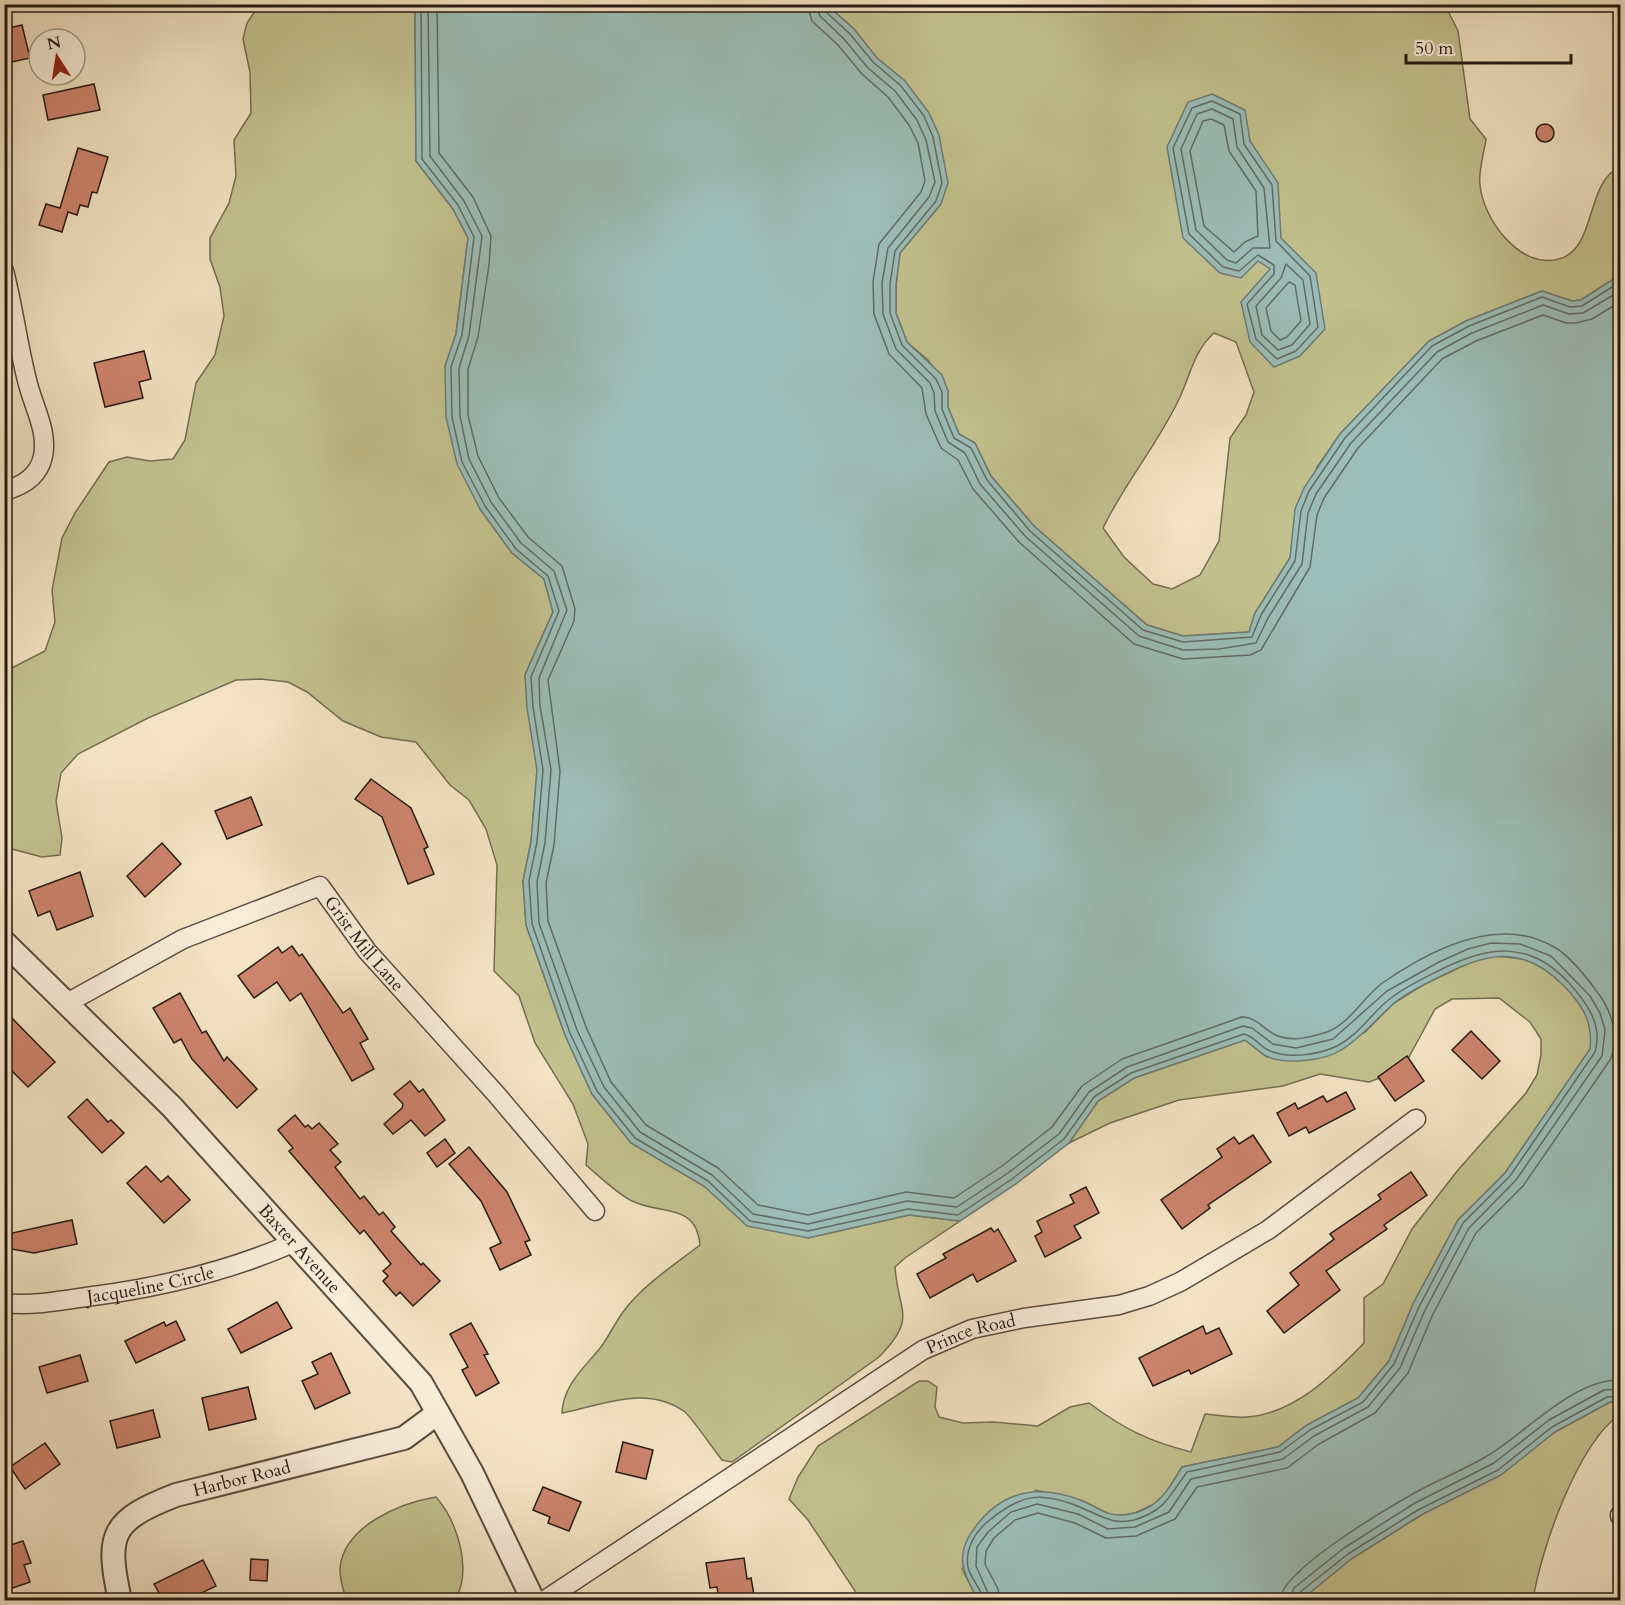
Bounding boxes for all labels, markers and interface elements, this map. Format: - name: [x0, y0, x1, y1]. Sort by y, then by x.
- north arrow: [27, 27, 87, 87]
- scale bar: [1406, 27, 1571, 65]
- text: N: [45, 31, 63, 56]
- text: 50 m: [1415, 36, 1454, 61]
- street label: Grist Mill Lane: [319, 891, 410, 997]
- street label: Baxter Avenue: [253, 1198, 347, 1299]
- street label: Jacqueline Circle: [82, 1260, 217, 1310]
- street label: Prince Road: [922, 1308, 1018, 1360]
- street label: Harbor Road: [190, 1454, 294, 1503]

